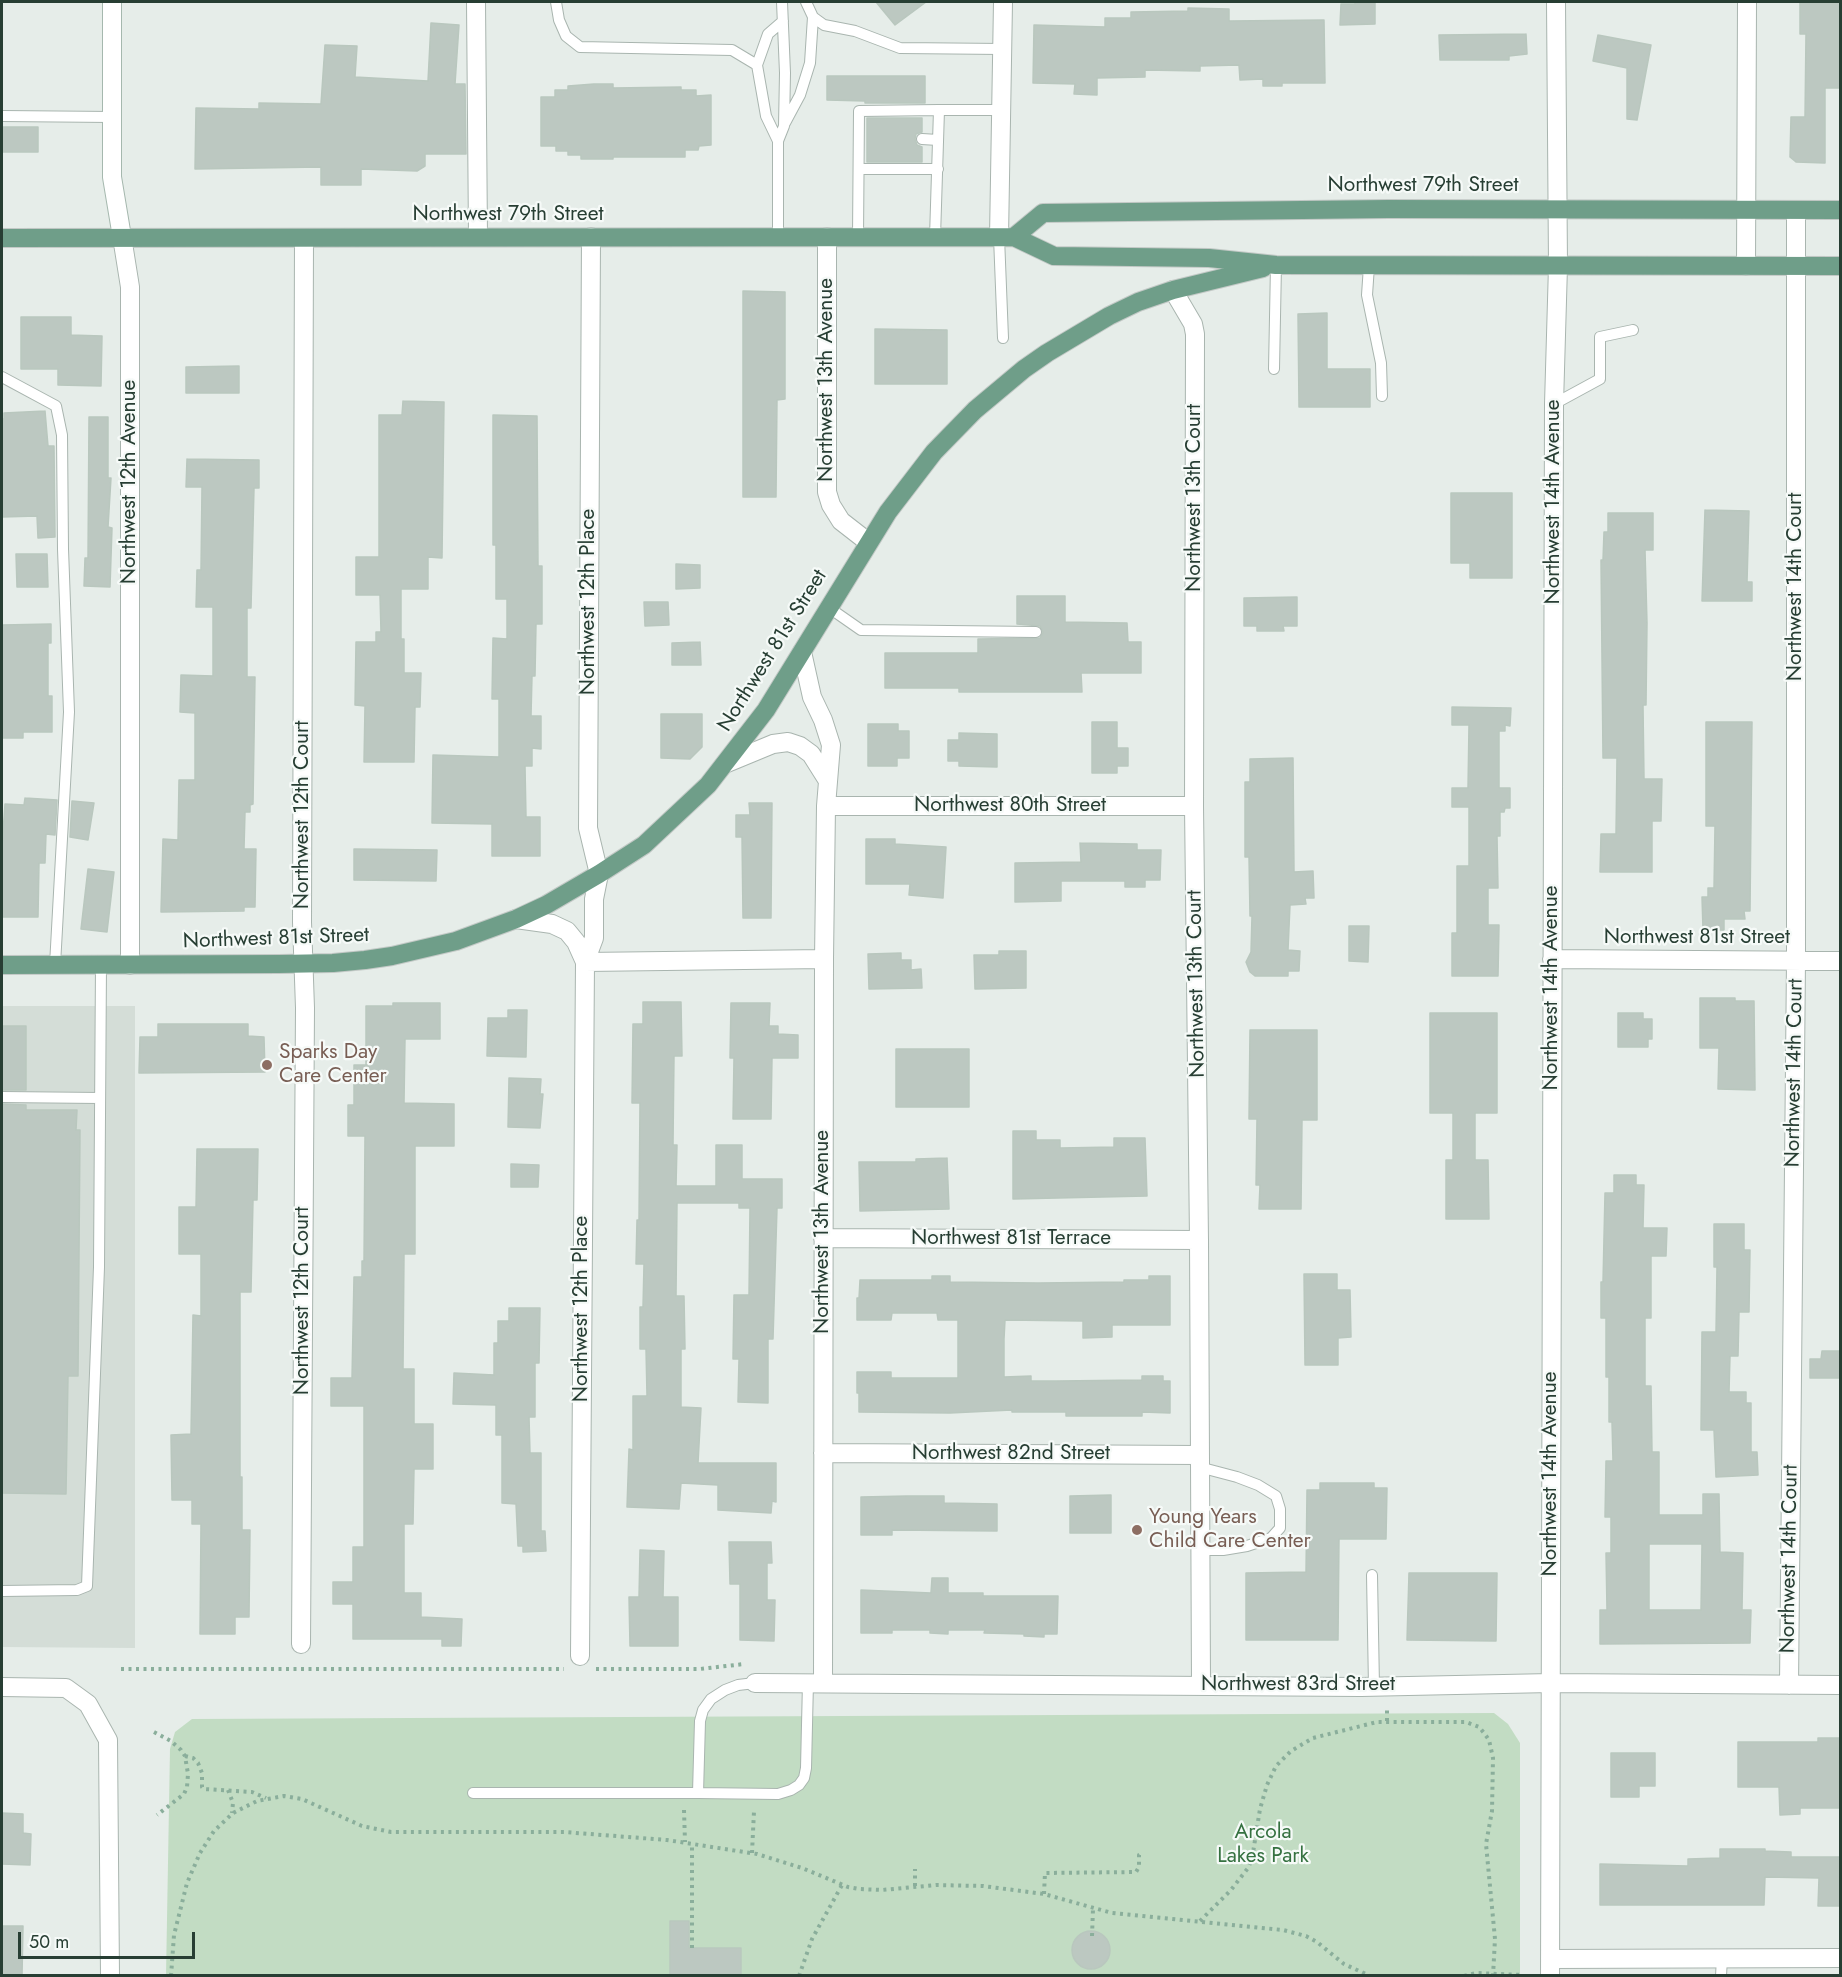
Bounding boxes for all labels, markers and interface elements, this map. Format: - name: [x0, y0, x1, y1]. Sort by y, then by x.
- street label: Northwest 79th Street: [1327, 173, 1519, 199]
- street label: Northwest 79th Street: [412, 202, 604, 228]
- street label: Northwest 13th Avenue: [814, 278, 840, 482]
- street label: Northwest 12th Avenue: [117, 380, 143, 584]
- street label: Northwest 14th Avenue: [1541, 400, 1567, 604]
- street label: Northwest 13th Court: [1182, 404, 1208, 592]
- street label: Northwest 14th Court: [1783, 493, 1809, 681]
- street label: Northwest 12th Place: [576, 509, 602, 695]
- street label: Northwest 81st Street: [713, 565, 833, 737]
- street label: Northwest 12th Court: [290, 721, 316, 909]
- street label: Northwest 80th Street: [914, 793, 1106, 819]
- street label: Northwest 14th Avenue: [1539, 886, 1565, 1090]
- street label: Northwest 13th Court: [1183, 890, 1211, 1078]
- street label: Northwest 81st Street: [182, 923, 370, 955]
- street label: Northwest 81st Street: [1604, 925, 1790, 951]
- street label: Northwest 14th Court: [1781, 978, 1809, 1168]
- place label: Sparks Day Care Center: [279, 1040, 387, 1090]
- marker: Sparks Day Care Center: [260, 1058, 274, 1072]
- street label: Northwest 13th Avenue: [810, 1130, 836, 1334]
- street label: Northwest 12th Court: [290, 1207, 316, 1395]
- street label: Northwest 12th Place: [569, 1216, 595, 1402]
- street label: Northwest 81st Terrace: [911, 1226, 1111, 1252]
- street label: Northwest 14th Avenue: [1538, 1372, 1564, 1576]
- street label: Northwest 82nd Street: [912, 1441, 1110, 1467]
- street label: Northwest 14th Court: [1776, 1464, 1804, 1654]
- place label: Young Years Child Care Center: [1149, 1505, 1311, 1555]
- marker: Young Years Child Care Center: [1130, 1523, 1144, 1537]
- street label: Northwest 83rd Street: [1201, 1672, 1395, 1698]
- park label: Arcola Lakes Park: [1217, 1820, 1309, 1870]
- scale bar: [21, 1920, 198, 1958]
- text: 50 m: [29, 1929, 69, 1955]

